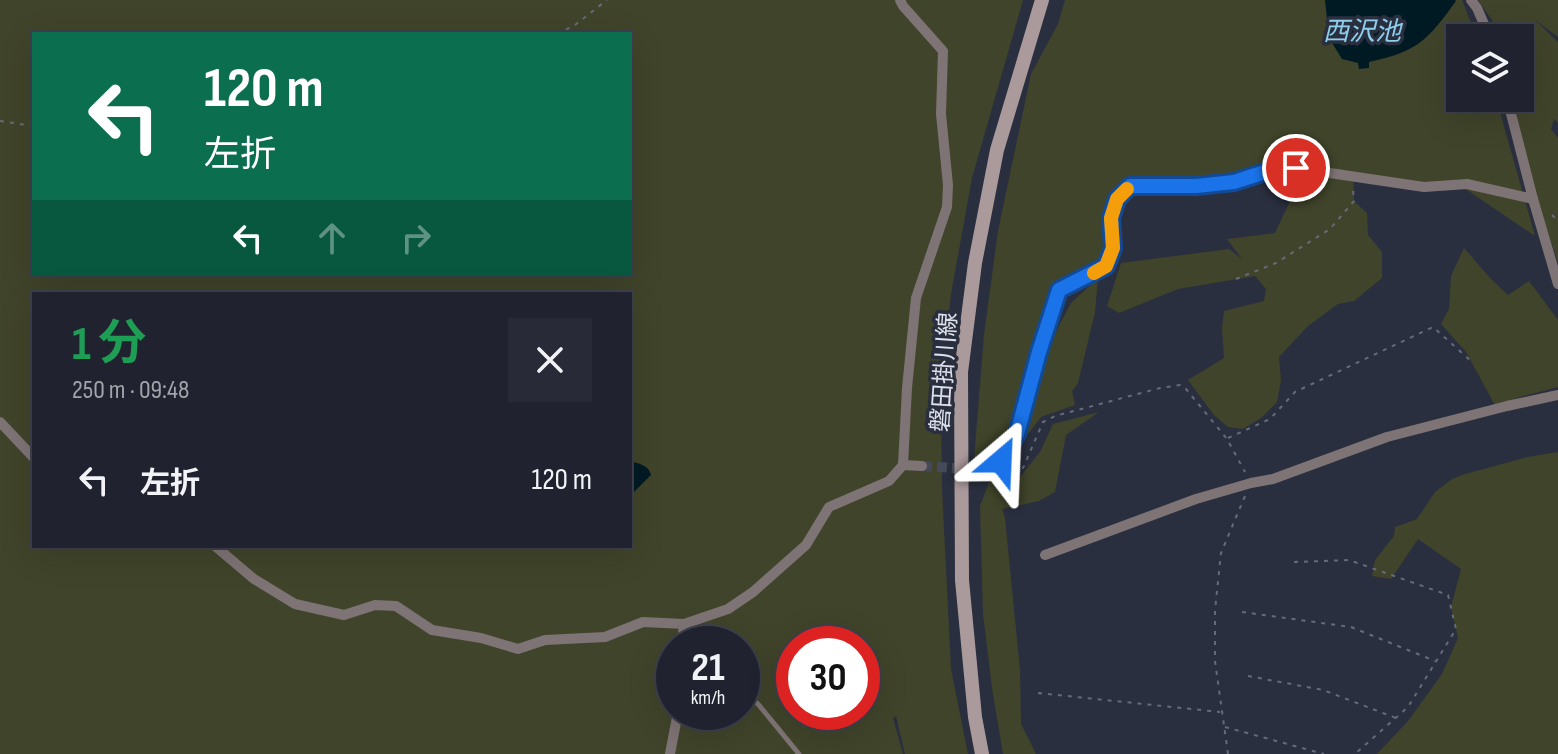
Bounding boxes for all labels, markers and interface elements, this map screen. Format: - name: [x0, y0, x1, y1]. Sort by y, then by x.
- water label: 西沢池: [1323, 17, 1404, 48]
- map controls: [1446, 24, 1534, 112]
- button: layers: [1446, 24, 1534, 112]
- text: 120 m: [204, 56, 324, 123]
- icon: left: [72, 64, 176, 168]
- text: 左折: [204, 134, 276, 177]
- pin: [1262, 134, 1330, 202]
- icon: arrive: [1274, 146, 1318, 190]
- icon: left: [226, 216, 270, 260]
- icon: ahead: [310, 216, 354, 260]
- icon: right: [394, 216, 438, 260]
- street label: 磐田掛川線: [926, 311, 963, 433]
- text: 1 分: [72, 316, 146, 373]
- button: close: [508, 318, 592, 402]
- text: 250 m · 09:48: [72, 375, 189, 406]
- position arrow: [959, 419, 1043, 503]
- icon: left: [72, 458, 116, 502]
- text: 120 m: [531, 462, 592, 498]
- text: 左折: [140, 466, 200, 502]
- speed limit sign: 30: [776, 626, 880, 730]
- text: 21: [691, 644, 725, 692]
- text: km/h: [691, 686, 725, 710]

